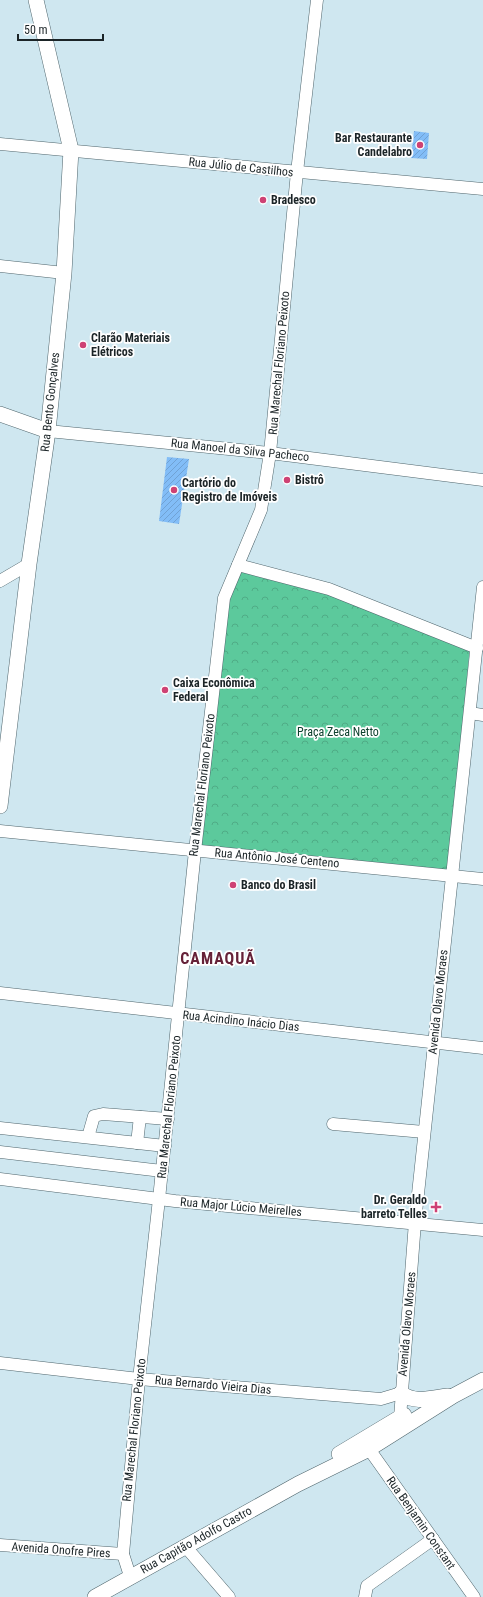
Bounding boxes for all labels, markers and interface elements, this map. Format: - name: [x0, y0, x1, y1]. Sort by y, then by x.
- scale bar: [18, 16, 103, 42]
- text: 50 m: [24, 23, 48, 37]
- place label: Bar Restaurante Candelabro: [335, 131, 412, 159]
- marker: Bar Restaurante Candelabro: [415, 140, 425, 150]
- street label: Rua Júlio de Castilhos: [188, 155, 294, 179]
- place label: Bradesco: [271, 193, 316, 207]
- marker: Bradesco: [258, 195, 268, 205]
- street label: Rua Marechal Floriano Peixoto: [266, 291, 292, 435]
- place label: Clarão Materiais Elétricos: [91, 331, 171, 359]
- marker: Clarão Materiais Elétricos: [78, 340, 88, 350]
- street label: Rua Bento Gonçalves: [38, 352, 62, 452]
- street label: Rua Manoel da Silva Pacheco: [170, 436, 310, 464]
- place label: Bistrô: [295, 473, 324, 487]
- marker: Bistrô: [282, 475, 292, 485]
- place label: Cartório do Registro de Imóveis: [182, 476, 278, 504]
- marker: Cartório do Registro de Imóveis: [169, 485, 179, 495]
- place label: Caixa Econômica Federal: [173, 676, 255, 704]
- marker: Caixa Econômica Federal: [160, 685, 170, 695]
- street label: Rua Marechal Floriano Peixoto: [186, 713, 218, 857]
- park label: Praça Zeca Netto: [297, 725, 379, 739]
- street label: Rua Antônio José Centeno: [214, 846, 340, 870]
- place label: Banco do Brasil: [241, 878, 316, 892]
- marker: Banco do Brasil: [228, 880, 238, 890]
- district label: CAMAQUÃ: [180, 949, 256, 968]
- street label: Avenida Olavo Moraes: [426, 949, 450, 1055]
- street label: Rua Acindino Inácio Dias: [182, 1008, 300, 1034]
- street label: Rua Marechal Floriano Peixoto: [155, 1035, 183, 1179]
- place label: Dr. Geraldo barreto Telles: [361, 1193, 428, 1221]
- street label: Rua Major Lúcio Meirelles: [180, 1195, 302, 1219]
- marker: Dr. Geraldo barreto Telles: [430, 1201, 442, 1213]
- street label: Avenida Olavo Moraes: [395, 1271, 419, 1377]
- street label: Rua Marechal Floriano Peixoto: [120, 1358, 148, 1502]
- street label: Rua Bernardo Vieira Dias: [154, 1373, 272, 1397]
- street label: Rua Benjamin Constant: [384, 1474, 459, 1573]
- street label: Rua Capitão Adolfo Castro: [138, 1503, 254, 1577]
- street label: Avenida Onofre Pires: [11, 1540, 111, 1560]

